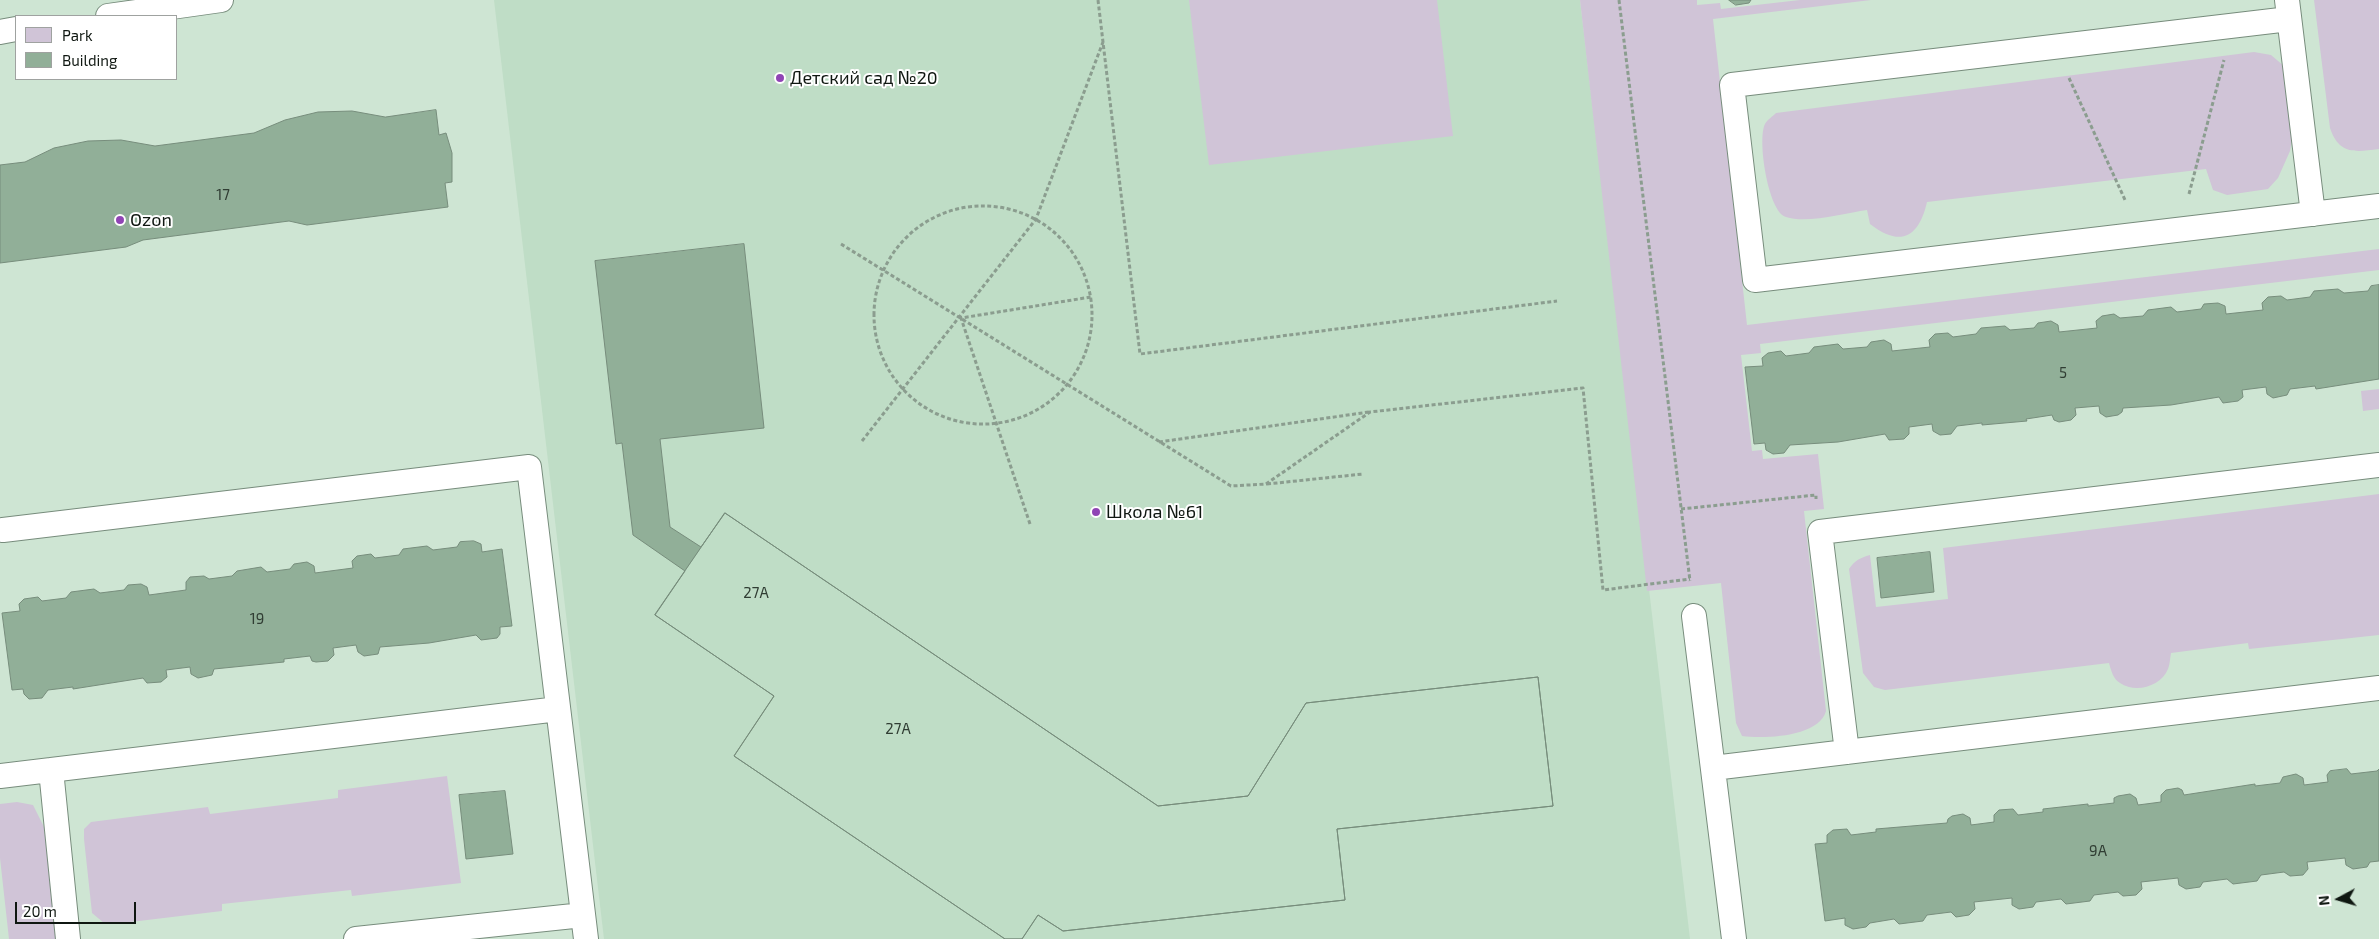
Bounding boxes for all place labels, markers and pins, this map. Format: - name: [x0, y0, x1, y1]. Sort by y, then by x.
- place label: Детский сад №20: [790, 67, 938, 89]
- marker: Детский сад №20: [774, 72, 786, 84]
- place label: Ozon: [130, 209, 172, 231]
- marker: Ozon: [114, 214, 126, 226]
- place label: Школа №61: [1106, 501, 1203, 523]
- marker: Школа №61: [1090, 506, 1102, 518]

